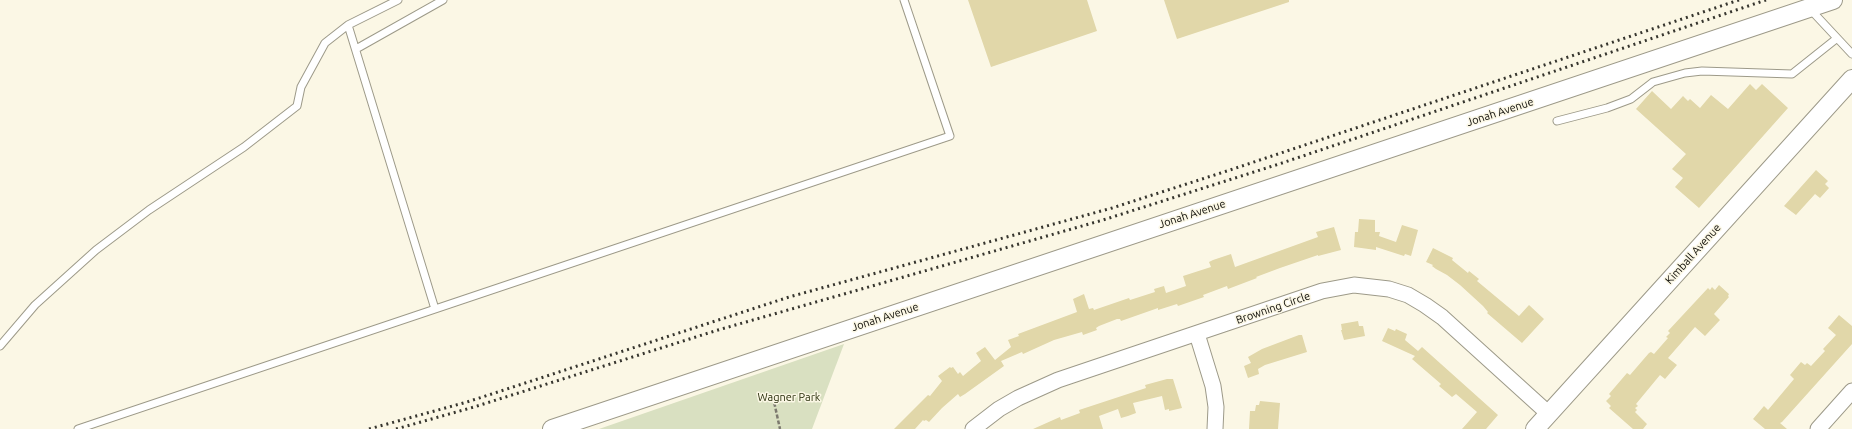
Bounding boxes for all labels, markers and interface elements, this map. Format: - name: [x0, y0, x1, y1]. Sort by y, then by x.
- street label: Jonah Avenue: [1465, 95, 1535, 129]
- street label: Jonah Avenue: [1157, 197, 1227, 231]
- street label: Kimball Avenue: [1662, 221, 1724, 287]
- street label: Browning Circle: [1234, 289, 1312, 327]
- street label: Jonah Avenue: [850, 300, 920, 334]
- park label: Wagner Park: [758, 390, 820, 404]

